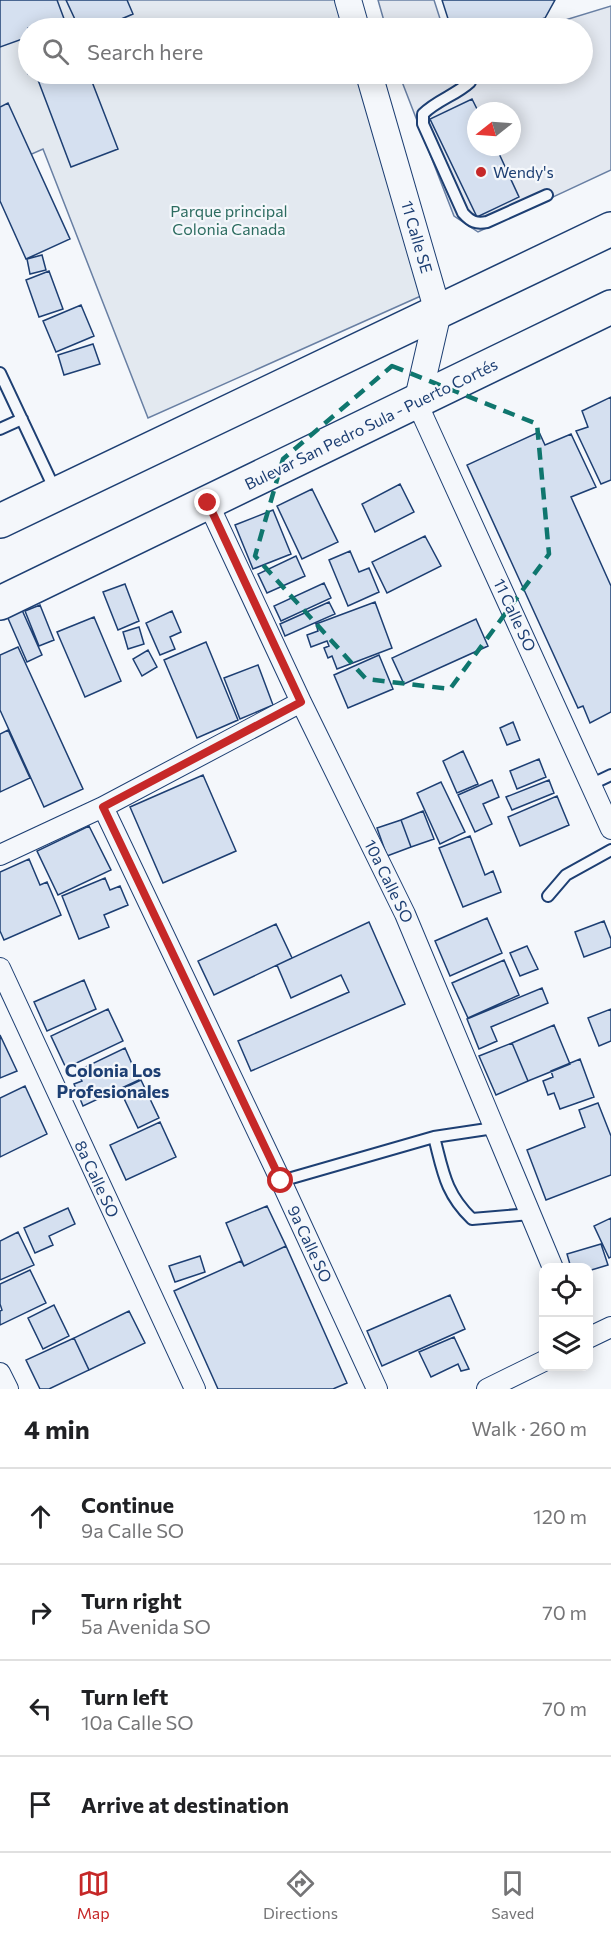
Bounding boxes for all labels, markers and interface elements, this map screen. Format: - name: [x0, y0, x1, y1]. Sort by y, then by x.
- search box: [18, 18, 593, 84]
- icon: search: [39, 35, 72, 68]
- text: Search here: [87, 38, 203, 65]
- north arrow: [467, 102, 521, 156]
- place label: Wendy's: [493, 162, 554, 181]
- marker: Wendy's: [474, 165, 488, 179]
- street label: 11 Calle SE: [398, 198, 437, 275]
- park label: Parque principal Colonia Canada: [170, 201, 288, 238]
- street label: Bulevar San Pedro Sula - Puerto Cortés: [241, 354, 500, 493]
- route end: [194, 489, 220, 515]
- street label: 11 Calle SO: [490, 575, 541, 654]
- street label: 10a Calle SO: [361, 836, 418, 925]
- district label: Colonia Los Profesionales: [57, 1059, 169, 1102]
- street label: 8a Calle SO: [71, 1137, 124, 1220]
- route start: [267, 1167, 293, 1193]
- street label: 9a Calle SO: [284, 1202, 337, 1285]
- map controls: [539, 1263, 593, 1371]
- button: locate: [539, 1263, 593, 1317]
- button: layers: [539, 1317, 593, 1371]
- text: 4 min: [24, 1413, 90, 1444]
- text: Walk · 260 m: [471, 1416, 587, 1440]
- text: Continue: [81, 1491, 174, 1518]
- icon: ahead: [24, 1500, 57, 1533]
- text: 120 m: [533, 1504, 587, 1528]
- text: 9a Calle SO: [81, 1518, 184, 1542]
- text: Turn right: [81, 1587, 182, 1614]
- icon: right: [24, 1596, 57, 1629]
- text: 70 m: [542, 1600, 587, 1624]
- text: 5a Avenida SO: [81, 1614, 211, 1638]
- text: Turn left: [81, 1683, 168, 1710]
- icon: left: [24, 1692, 57, 1725]
- text: 70 m: [542, 1696, 587, 1720]
- text: 10a Calle SO: [81, 1710, 194, 1734]
- icon: arrive: [24, 1788, 57, 1821]
- text: Arrive at destination: [81, 1791, 289, 1818]
- tab: Map: [77, 1867, 110, 1922]
- tab: Directions: [263, 1867, 338, 1922]
- tab: Saved: [491, 1867, 534, 1922]

